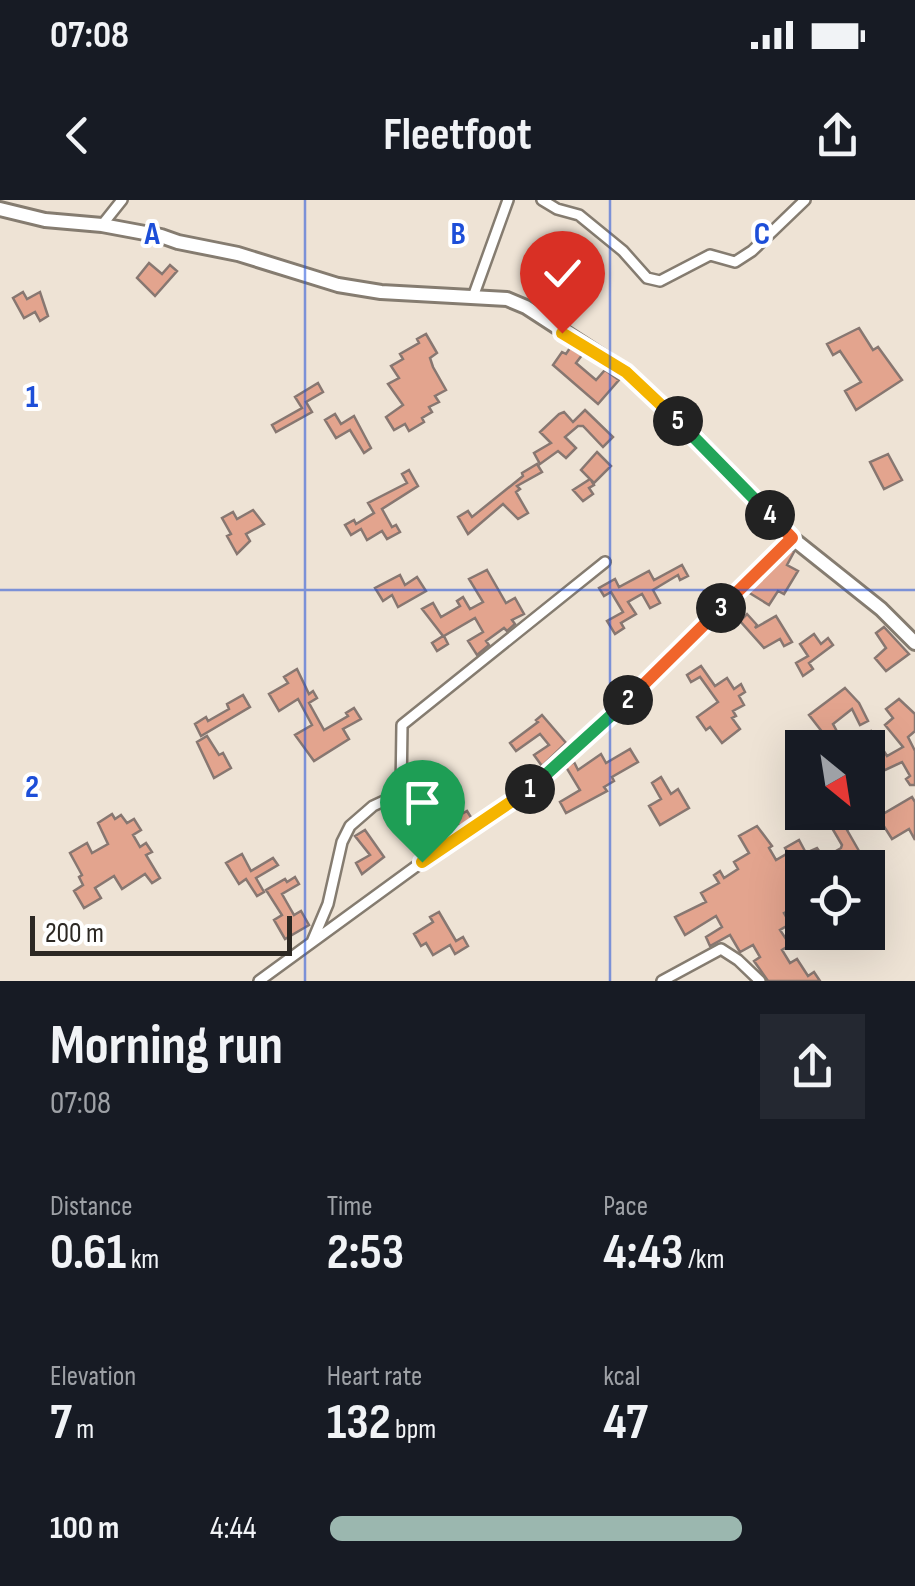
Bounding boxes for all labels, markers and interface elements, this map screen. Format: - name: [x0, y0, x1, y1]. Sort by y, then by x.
- text: 07:08: [50, 13, 129, 58]
- icon: back: [50, 108, 105, 163]
- text: Fleetfoot: [383, 108, 532, 163]
- icon: share: [810, 108, 865, 163]
- text: A: [143, 215, 160, 254]
- text: B: [450, 215, 466, 254]
- text: C: [754, 215, 770, 254]
- pin: [520, 231, 605, 334]
- icon: check: [535, 246, 590, 301]
- text: 1: [26, 378, 39, 417]
- pin: 5: [653, 396, 703, 446]
- text: 5: [672, 404, 684, 437]
- pin: 4: [745, 490, 795, 540]
- text: 4: [763, 498, 777, 531]
- pin: 3: [696, 583, 746, 633]
- text: 3: [715, 591, 727, 624]
- pin: 2: [603, 675, 653, 725]
- text: 2: [622, 683, 634, 716]
- north arrow: [785, 730, 885, 830]
- map controls: [785, 730, 885, 950]
- pin: [380, 760, 465, 863]
- pin: 1: [505, 764, 555, 814]
- text: 2: [25, 768, 39, 807]
- text: 1: [525, 772, 535, 805]
- icon: arrive: [395, 775, 450, 830]
- button: locate: [785, 850, 885, 950]
- scale bar: [30, 911, 292, 956]
- text: 200 m: [45, 917, 104, 950]
- text: Morning run: [50, 1013, 283, 1080]
- button: share: [760, 1014, 865, 1119]
- text: 07:08: [50, 1084, 111, 1123]
- text: Distance: [50, 1190, 133, 1223]
- text: Time: [327, 1190, 372, 1223]
- text: Pace: [603, 1190, 648, 1223]
- text: 0.61: [50, 1223, 126, 1283]
- text: 2:53: [327, 1223, 404, 1283]
- text: 4:43: [603, 1223, 683, 1283]
- text: km: [126, 1243, 159, 1276]
- text: /km: [683, 1243, 724, 1276]
- text: Elevation: [50, 1360, 136, 1393]
- text: Heart rate: [327, 1360, 422, 1393]
- text: kcal: [603, 1360, 640, 1393]
- text: 7: [50, 1393, 72, 1453]
- text: 132: [327, 1393, 391, 1453]
- text: 47: [603, 1393, 648, 1453]
- text: m: [72, 1413, 94, 1446]
- text: bpm: [391, 1413, 436, 1446]
- text: 100 m: [50, 1509, 119, 1548]
- text: 4:44: [210, 1509, 256, 1548]

